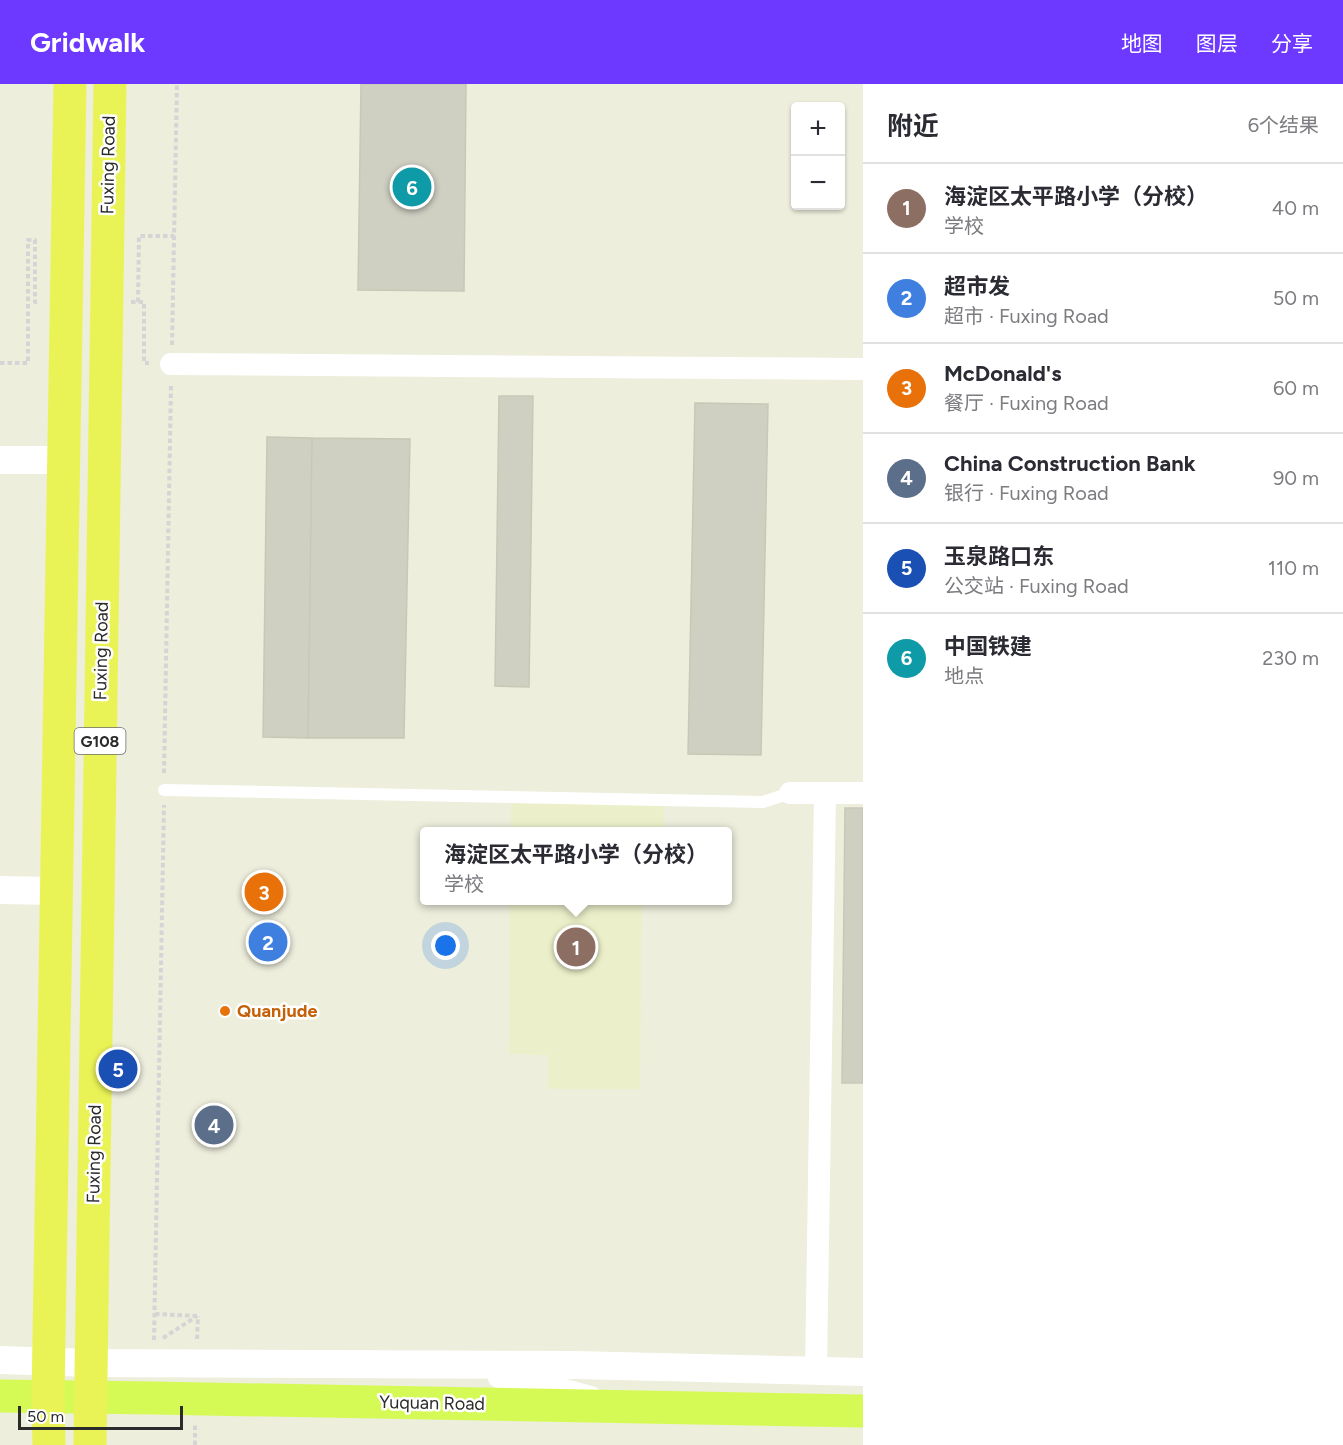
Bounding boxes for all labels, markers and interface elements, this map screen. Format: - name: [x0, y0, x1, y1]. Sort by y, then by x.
- text: Gridwalk: [30, 25, 145, 59]
- text: 地图: [1121, 31, 1163, 56]
- text: 图层: [1196, 31, 1238, 56]
- text: 分享: [1271, 31, 1313, 56]
- map controls: [791, 102, 845, 210]
- button: +: [791, 102, 845, 156]
- text: 附近: [887, 110, 939, 142]
- text: 6个结果: [1248, 113, 1319, 137]
- street label: Fuxing Road: [96, 115, 120, 215]
- button: −: [791, 156, 845, 210]
- pin: 6: [392, 164, 432, 210]
- text: 海淀区太平路小学（分校）: [944, 183, 1208, 210]
- text: 1: [902, 196, 911, 220]
- text: 40 m: [1272, 196, 1319, 220]
- text: 学校: [944, 214, 984, 238]
- text: 超市发: [944, 273, 1010, 300]
- text: 2: [901, 286, 912, 310]
- text: 50 m: [1273, 286, 1319, 310]
- text: 超市 · Fuxing Road: [944, 304, 1109, 328]
- text: McDonald's: [944, 360, 1061, 387]
- text: 3: [901, 376, 912, 400]
- text: 60 m: [1273, 376, 1319, 400]
- text: 餐厅 · Fuxing Road: [944, 391, 1109, 415]
- text: China Construction Bank: [944, 450, 1196, 477]
- text: 4: [900, 466, 913, 490]
- text: 90 m: [1273, 466, 1319, 490]
- text: 银行 · Fuxing Road: [944, 481, 1109, 505]
- text: 玉泉路口东: [944, 543, 1054, 570]
- text: 5: [901, 556, 912, 580]
- text: 110 m: [1268, 556, 1319, 580]
- text: 公交站 · Fuxing Road: [944, 574, 1129, 598]
- street label: Fuxing Road: [89, 601, 113, 701]
- text: 中国铁建: [944, 633, 1032, 660]
- text: 6: [901, 646, 912, 670]
- text: 230 m: [1262, 646, 1319, 670]
- text: 地点: [944, 664, 984, 688]
- road number: G108: [74, 728, 126, 754]
- popup: [420, 827, 732, 905]
- text: 海淀区太平路小学（分校）: [444, 841, 708, 868]
- pin: 3: [244, 870, 284, 914]
- text: 学校: [444, 872, 484, 896]
- pin: 2: [248, 920, 288, 964]
- pin: 1: [556, 924, 596, 970]
- your location: [431, 931, 460, 960]
- place label: Quanjude: [237, 1000, 317, 1022]
- marker: Quanjude: [218, 1004, 232, 1018]
- pin: 5: [98, 1046, 138, 1092]
- pin: 4: [194, 1102, 234, 1148]
- street label: Fuxing Road: [82, 1104, 106, 1204]
- street label: Yuquan Road: [379, 1391, 485, 1415]
- scale bar: [18, 1403, 183, 1430]
- text: 50 m: [27, 1407, 64, 1426]

